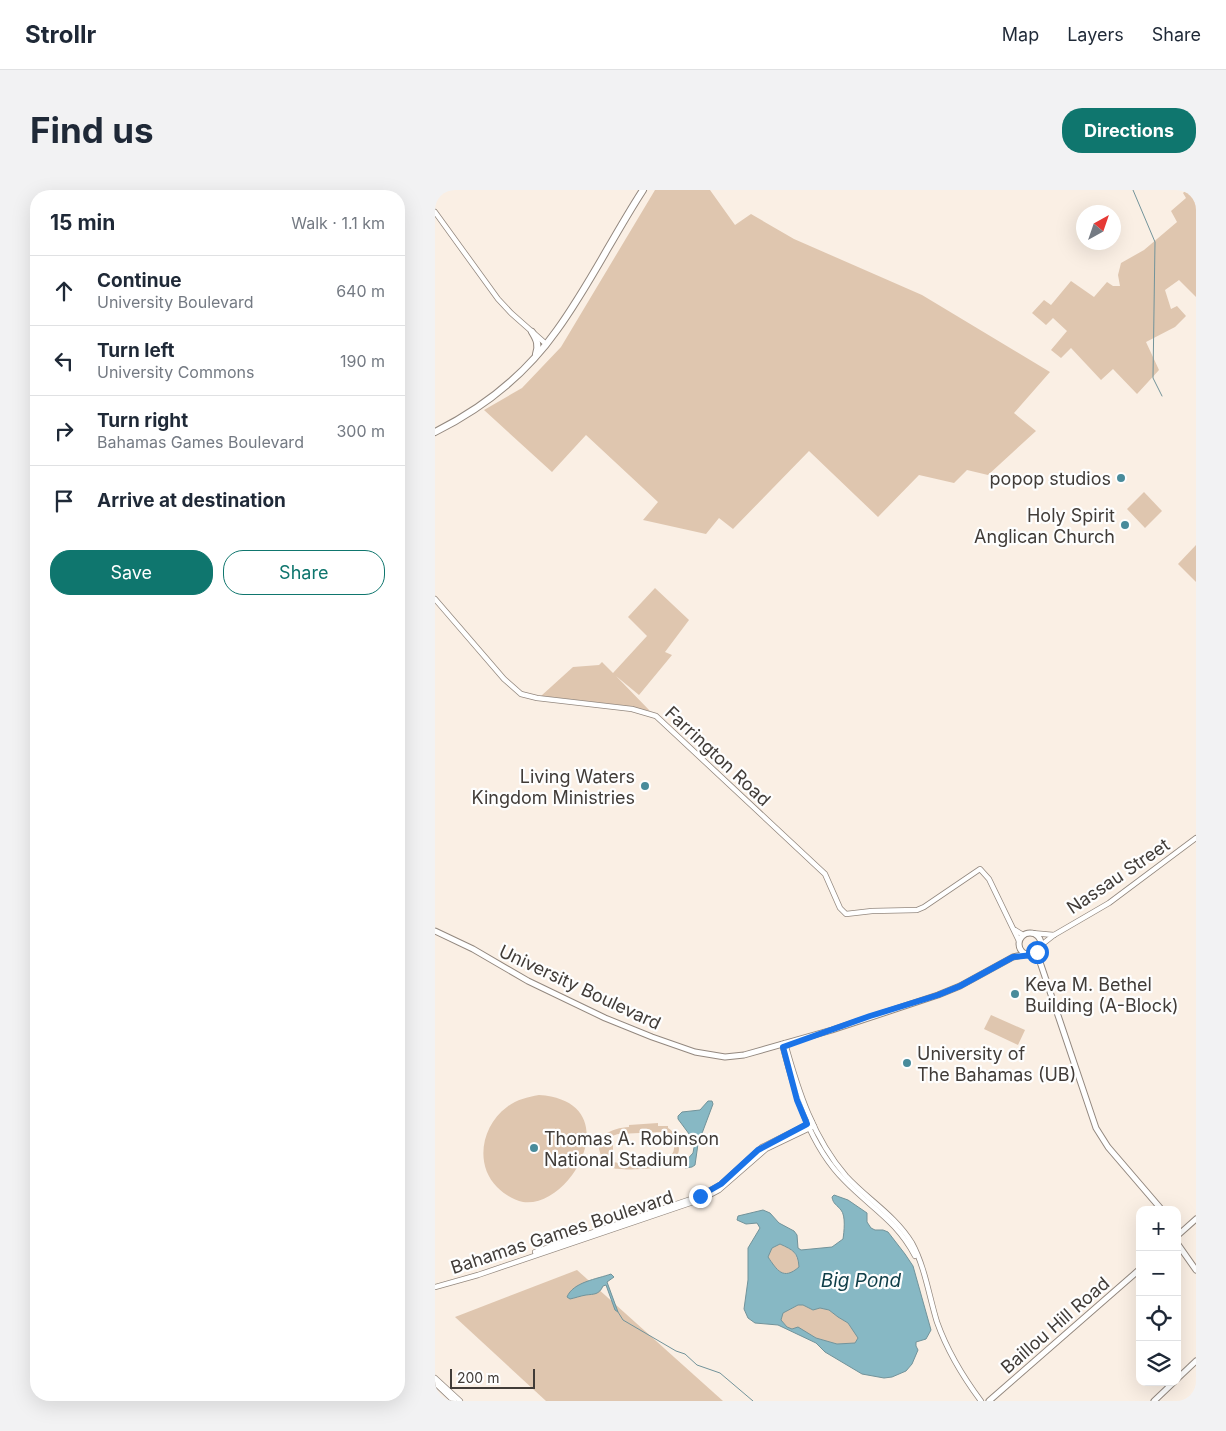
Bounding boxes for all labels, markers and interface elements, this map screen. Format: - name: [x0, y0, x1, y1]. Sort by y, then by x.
- text: Strollr: [25, 20, 96, 49]
- text: Map: [1002, 24, 1039, 45]
- text: Layers: [1067, 24, 1124, 45]
- text: Share: [1152, 24, 1201, 45]
- button: Directions: [1062, 108, 1196, 153]
- text: Find us: [30, 109, 154, 151]
- north arrow: [1076, 205, 1121, 250]
- text: 15 min: [50, 210, 115, 235]
- text: Walk · 1.1 km: [291, 213, 385, 233]
- text: Continue: [97, 269, 182, 292]
- icon: ahead: [50, 277, 78, 305]
- text: 640 m: [336, 281, 385, 301]
- text: University Boulevard: [97, 292, 254, 312]
- text: Turn left: [97, 339, 175, 362]
- icon: left: [50, 347, 78, 375]
- text: 190 m: [340, 351, 385, 371]
- text: University Commons: [97, 362, 254, 382]
- text: Turn right: [97, 409, 188, 432]
- icon: right: [50, 417, 78, 445]
- text: 300 m: [336, 421, 385, 441]
- text: Bahamas Games Boulevard: [97, 432, 304, 452]
- place label: popop studios: [990, 468, 1111, 489]
- marker: popop studios: [1115, 472, 1127, 484]
- icon: arrive: [50, 487, 78, 515]
- text: Arrive at destination: [97, 489, 286, 512]
- place label: Holy Spirit Anglican Church: [974, 505, 1115, 547]
- marker: Holy Spirit Anglican Church: [1119, 519, 1131, 531]
- button: Save: [50, 550, 213, 595]
- button: Share: [223, 550, 385, 595]
- street label: Farrington Road: [661, 702, 775, 810]
- place label: Living Waters Kingdom Ministries: [472, 766, 635, 808]
- marker: Living Waters Kingdom Ministries: [639, 780, 651, 792]
- street label: Nassau Street: [1063, 834, 1173, 918]
- street label: University Boulevard: [496, 940, 664, 1034]
- route start: [1026, 941, 1049, 964]
- place label: Keva M. Bethel Building (A-Block): [1025, 974, 1179, 1016]
- marker: Keva M. Bethel Building (A-Block): [1009, 988, 1021, 1000]
- place label: University of The Bahamas (UB): [917, 1043, 1076, 1085]
- marker: University of The Bahamas (UB): [901, 1057, 913, 1069]
- place label: Thomas A. Robinson National Stadium: [544, 1128, 719, 1170]
- marker: Thomas A. Robinson National Stadium: [528, 1142, 540, 1154]
- route end: [689, 1185, 712, 1208]
- street label: Bahamas Games Boulevard: [448, 1186, 676, 1278]
- map controls: [1136, 1206, 1181, 1386]
- button: +: [1136, 1206, 1181, 1251]
- button: −: [1136, 1251, 1181, 1296]
- water label: Big Pond: [821, 1269, 902, 1292]
- street label: Baillou Hill Road: [997, 1272, 1113, 1378]
- button: locate: [1136, 1296, 1181, 1341]
- button: layers: [1136, 1341, 1181, 1386]
- scale bar: [450, 1366, 535, 1389]
- text: 200 m: [457, 1369, 499, 1386]

